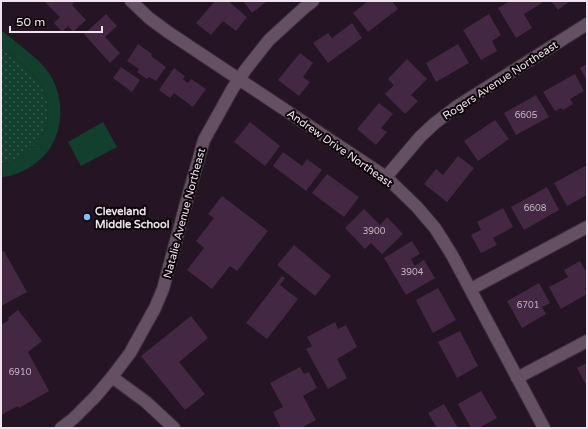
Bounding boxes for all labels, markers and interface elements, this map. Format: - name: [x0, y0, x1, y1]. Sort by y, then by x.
- scale bar: [10, 8, 102, 34]
- text: 50 m: [16, 15, 45, 29]
- street label: Rogers Avenue Northeast: [440, 38, 560, 123]
- street label: Andrew Drive Northeast: [284, 107, 395, 190]
- house number: 6605: [515, 110, 538, 121]
- street label: Natalie Avenue Northeast: [161, 147, 208, 280]
- house number: 6608: [524, 203, 547, 214]
- place label: Cleveland Middle School: [95, 205, 170, 231]
- marker: Cleveland Middle School: [82, 212, 92, 222]
- house number: 3900: [363, 226, 386, 237]
- house number: 3904: [401, 267, 424, 278]
- house number: 6701: [517, 300, 539, 311]
- house number: 6910: [9, 367, 32, 378]

